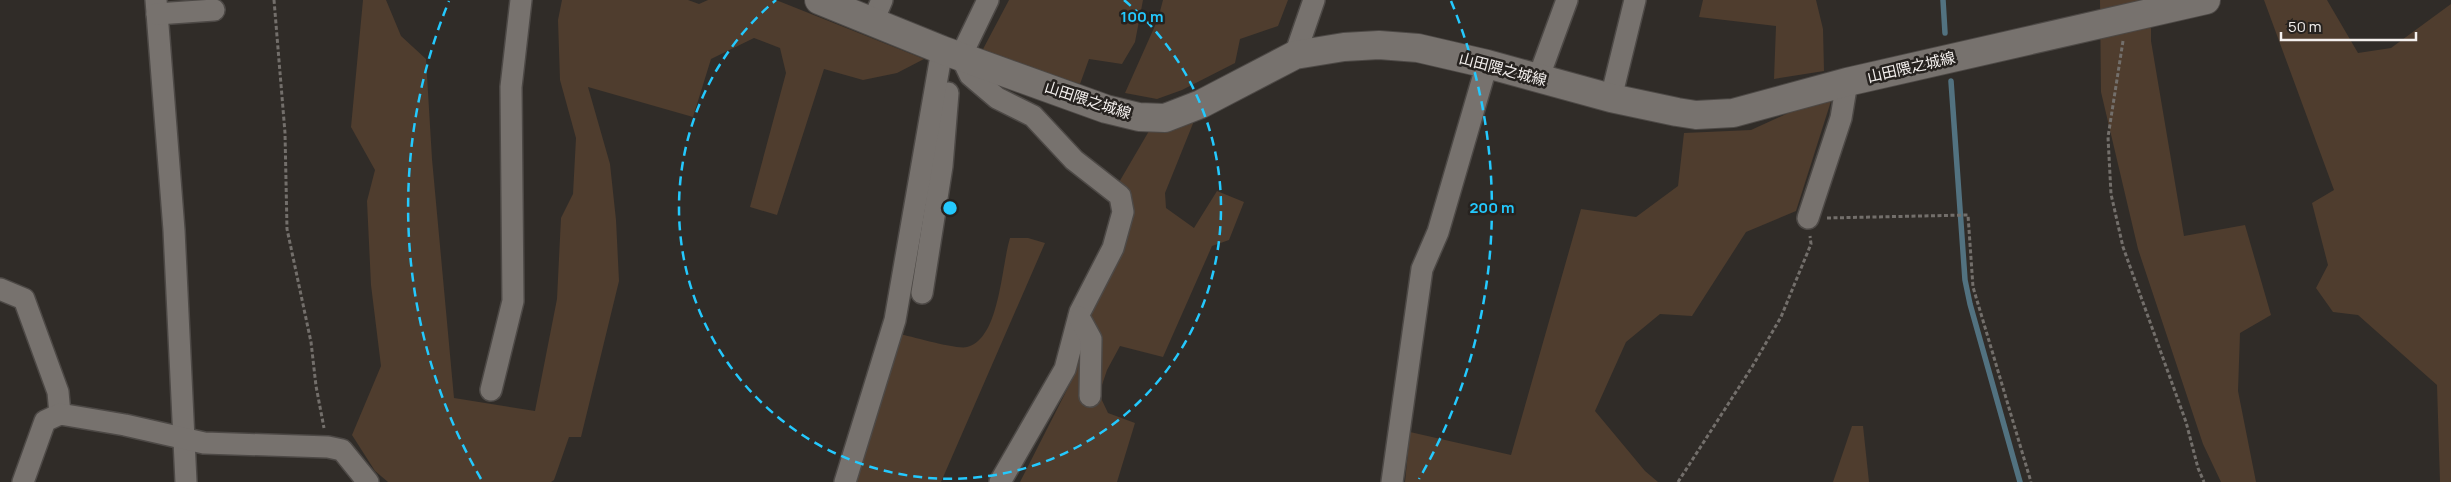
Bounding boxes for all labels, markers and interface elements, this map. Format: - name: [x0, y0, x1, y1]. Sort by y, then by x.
- text: 100 m: [1121, 6, 1163, 27]
- scale bar: [2281, 10, 2416, 42]
- text: 50 m: [2288, 16, 2322, 37]
- street label: 山田隈之城線: [1457, 47, 1549, 91]
- street label: 山田隈之城線: [1865, 47, 1957, 87]
- street label: 山田隈之城線: [1042, 76, 1134, 124]
- text: 200 m: [1469, 197, 1515, 218]
- centre of rings: [941, 199, 959, 217]

